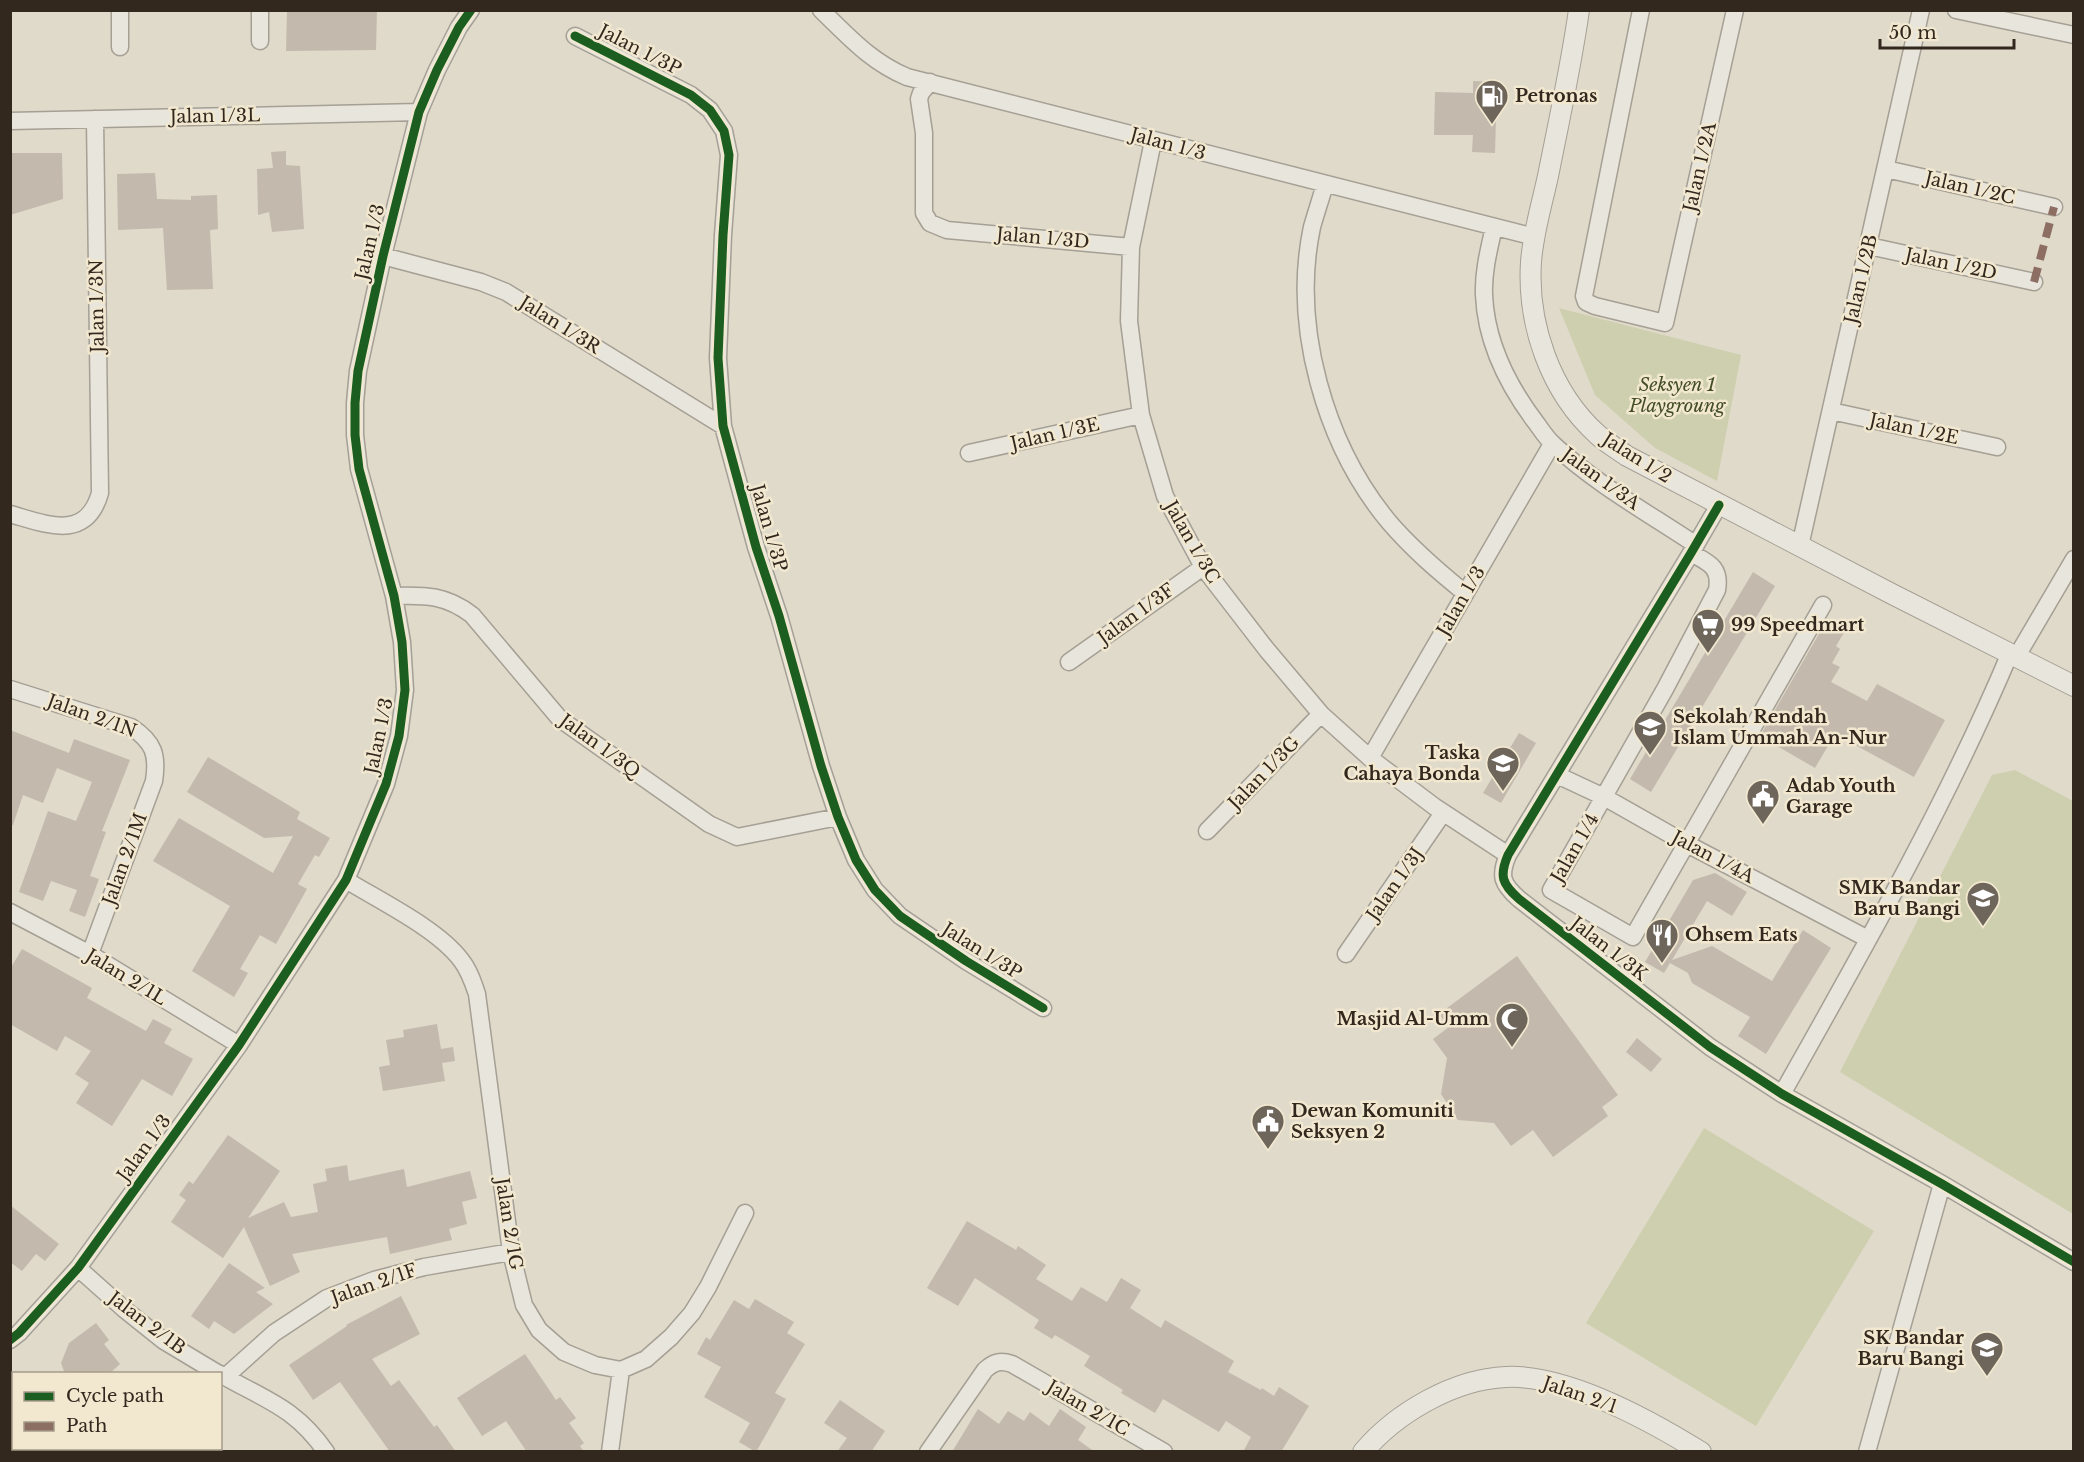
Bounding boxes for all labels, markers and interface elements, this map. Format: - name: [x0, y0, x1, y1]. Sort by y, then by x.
- scale bar: [1880, 12, 2014, 50]
- street label: Jalan 1/3P: [593, 19, 685, 80]
- text: 50 m: [1889, 22, 1937, 44]
- fuel station icon: Petronas: [1474, 78, 1510, 125]
- place label: Petronas: [1515, 85, 1597, 107]
- street label: Jalan 1/3L: [168, 104, 260, 128]
- street label: Jalan 1/2A: [1679, 119, 1721, 216]
- street label: Jalan 1/3: [1126, 123, 1208, 165]
- street label: Jalan 1/2C: [1921, 167, 2017, 209]
- street label: Jalan 1/3: [350, 202, 389, 284]
- street label: Jalan 1/3D: [994, 223, 1090, 253]
- street label: Jalan 1/2B: [1840, 232, 1882, 328]
- street label: Jalan 1/2D: [1901, 243, 1999, 284]
- street label: Jalan 1/3N: [85, 259, 109, 355]
- street label: Jalan 1/3R: [514, 290, 605, 359]
- park label: Seksyen 1 Playgroung: [1628, 374, 1726, 417]
- street label: Jalan 1/2E: [1866, 408, 1960, 449]
- street label: Jalan 1/3E: [1007, 413, 1101, 455]
- street label: Jalan 1/2: [1597, 427, 1676, 488]
- street label: Jalan 1/3A: [1556, 442, 1645, 515]
- street label: Jalan 1/3P: [746, 480, 792, 574]
- street label: Jalan 1/3C: [1159, 495, 1224, 587]
- street label: Jalan 1/3: [1431, 562, 1490, 642]
- street label: Jalan 1/3F: [1092, 579, 1179, 650]
- supermarket icon: 99 Speedmart: [1690, 607, 1726, 654]
- place label: 99 Speedmart: [1731, 614, 1864, 636]
- street label: Jalan 2/1N: [42, 689, 140, 742]
- street label: Jalan 1/3: [360, 696, 398, 778]
- place label: Sekolah Rendah Islam Ummah An-Nur: [1673, 706, 1887, 749]
- street label: Jalan 1/3Q: [554, 708, 645, 783]
- school or university icon: Sekolah Rendah Islam Ummah An-Nur: [1632, 709, 1668, 756]
- street label: Jalan 1/3G: [1222, 732, 1304, 816]
- place label: Taska Cahaya Bonda: [1343, 742, 1481, 785]
- school or university icon: Taska Cahaya Bonda: [1485, 745, 1521, 792]
- place label: Adab Youth Garage: [1785, 775, 1896, 818]
- public building icon: Adab Youth Garage: [1745, 778, 1781, 825]
- street label: Jalan 1/4: [1545, 809, 1604, 888]
- street label: Jalan 2/1M: [97, 810, 152, 910]
- street label: Jalan 1/4A: [1666, 825, 1759, 888]
- street label: Jalan 1/3J: [1361, 843, 1428, 926]
- place label: SMK Bandar Baru Bangi: [1839, 877, 1960, 920]
- school or university icon: SMK Bandar Baru Bangi: [1965, 880, 2001, 927]
- street label: Jalan 1/3K: [1565, 911, 1653, 986]
- street label: Jalan 1/3P: [936, 917, 1026, 984]
- restaurant icon: Ohsem Eats: [1644, 917, 1680, 964]
- place label: Ohsem Eats: [1685, 924, 1798, 946]
- street label: Jalan 2/1L: [80, 943, 170, 1010]
- mosque icon: Masjid Al-Umm: [1494, 1001, 1530, 1048]
- place label: Masjid Al-Umm: [1336, 1008, 1489, 1030]
- place label: Dewan Komuniti Seksyen 2: [1291, 1100, 1454, 1143]
- public building icon: Dewan Komuniti Seksyen 2: [1250, 1103, 1286, 1150]
- street label: Jalan 1/3: [111, 1110, 176, 1187]
- street label: Jalan 2/1G: [491, 1174, 527, 1272]
- street label: Jalan 2/1F: [326, 1259, 420, 1310]
- street label: Jalan 2/1B: [102, 1286, 190, 1359]
- place label: SK Bandar Baru Bangi: [1858, 1327, 1964, 1370]
- school or university icon: SK Bandar Baru Bangi: [1969, 1330, 2005, 1377]
- street label: Jalan 2/1: [1538, 1371, 1620, 1418]
- legend: [12, 1372, 222, 1450]
- street label: Jalan 2/1C: [1041, 1375, 1133, 1440]
- text: Cycle path: [66, 1385, 164, 1407]
- text: Path: [66, 1415, 107, 1437]

